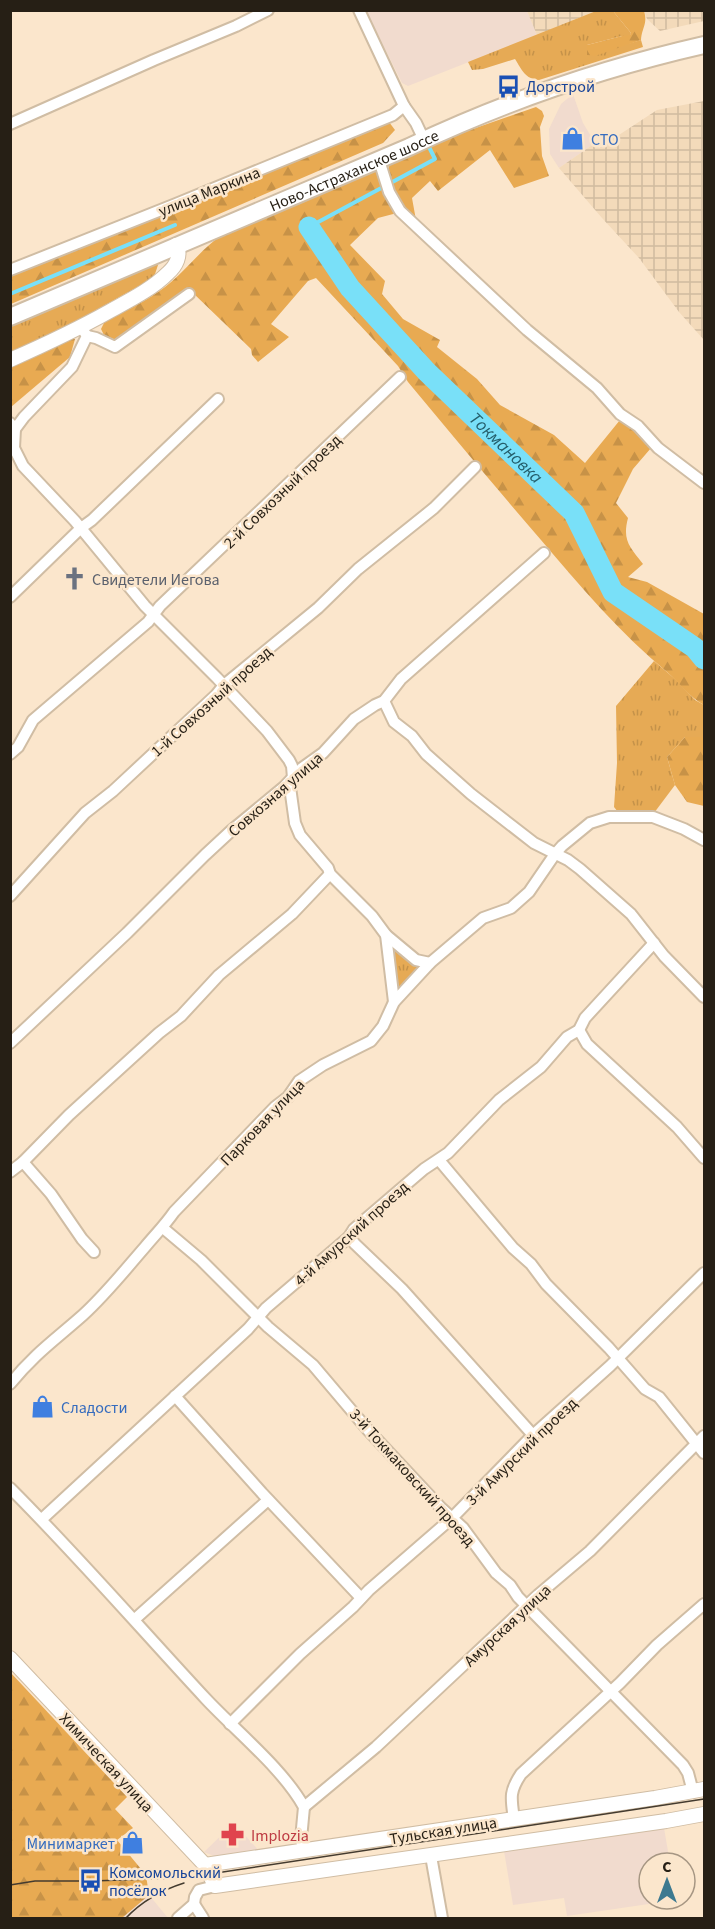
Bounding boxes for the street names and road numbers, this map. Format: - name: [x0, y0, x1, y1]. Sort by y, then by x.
- street label: Ново-Астраханское шоссе: [266, 125, 443, 217]
- street label: улица Маркина: [155, 162, 263, 222]
- street label: 2-й Совхозный проезд: [219, 429, 347, 554]
- street label: 1-й Совхозный проезд: [146, 641, 277, 762]
- street label: Совхозная улица: [224, 747, 328, 842]
- street label: Парковая улица: [216, 1074, 310, 1171]
- street label: 4-й Амурский проезд: [290, 1176, 414, 1291]
- street label: 3-й Амурский проезд: [461, 1392, 583, 1511]
- street label: 3-й Токмаковский проезд: [344, 1404, 480, 1552]
- street label: Амурская улица: [459, 1580, 556, 1672]
- street label: Химическая улица: [54, 1708, 158, 1817]
- street label: Тульская улица: [388, 1812, 498, 1850]

